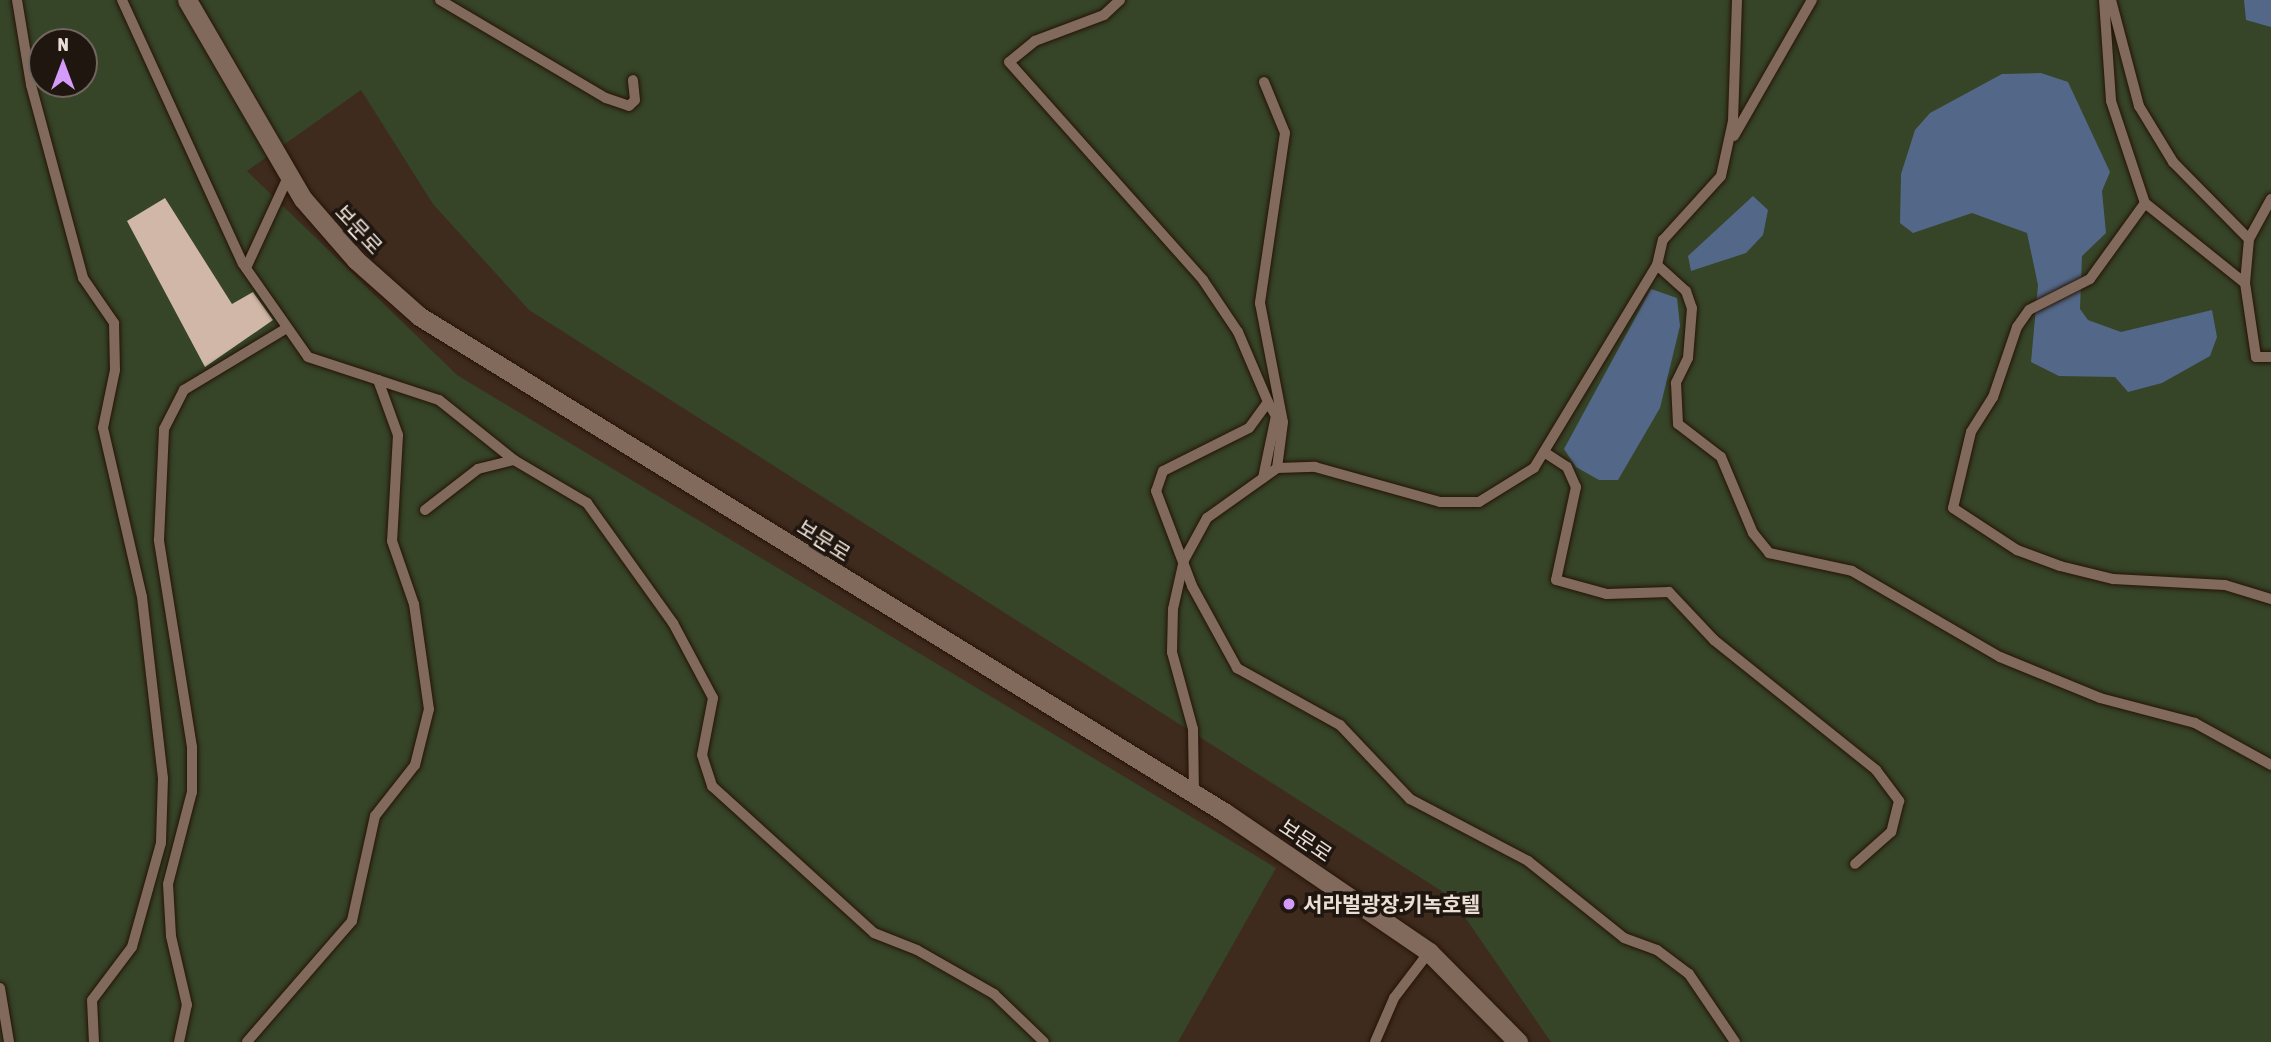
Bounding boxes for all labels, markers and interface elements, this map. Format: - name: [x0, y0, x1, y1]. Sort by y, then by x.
- north arrow: [28, 28, 98, 98]
- text: N: [57, 33, 69, 55]
- street label: 보문로: [330, 199, 388, 259]
- street label: 보문로: [793, 514, 855, 566]
- street label: 보문로: [1275, 813, 1337, 867]
- place label: 서라벌광장.키녹호텔: [1303, 891, 1481, 917]
- marker: 서라벌광장.키녹호텔: [1281, 896, 1297, 912]

